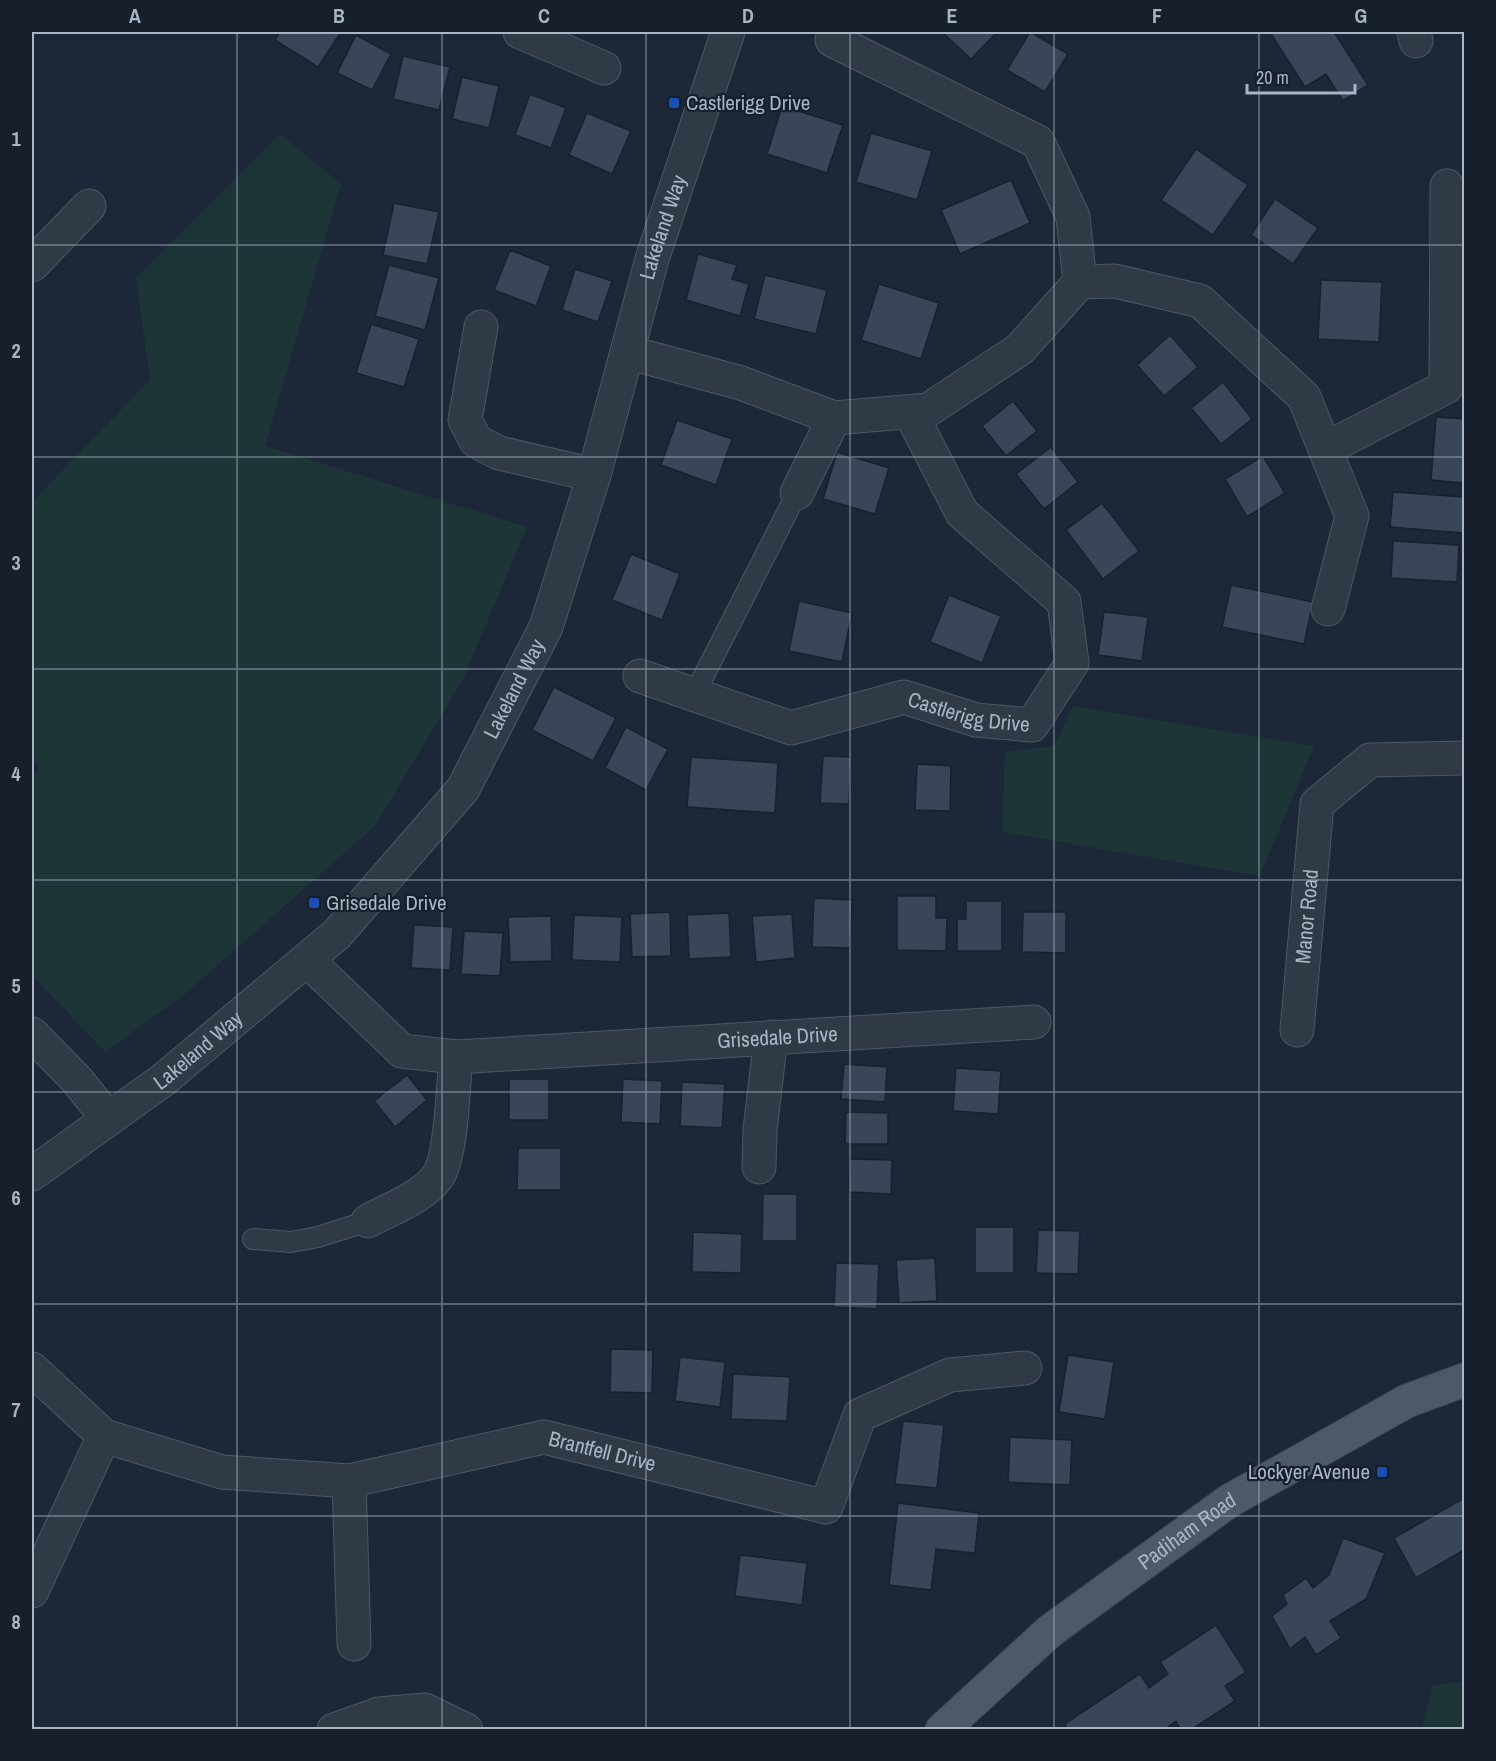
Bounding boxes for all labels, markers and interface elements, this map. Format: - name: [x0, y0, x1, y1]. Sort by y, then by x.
- text: A: [129, 2, 141, 29]
- text: B: [333, 2, 345, 29]
- text: C: [538, 2, 550, 29]
- text: D: [742, 2, 754, 29]
- text: E: [947, 2, 958, 29]
- text: F: [1152, 2, 1162, 29]
- text: G: [1355, 2, 1367, 29]
- scale bar: [1247, 57, 1355, 95]
- text: 20 m: [1256, 65, 1289, 90]
- place label: Castlerigg Drive: [686, 88, 810, 117]
- marker: Castlerigg Drive: [667, 96, 681, 110]
- text: 1: [11, 125, 21, 152]
- street label: Lakeland Way: [632, 171, 693, 283]
- text: 2: [11, 337, 21, 364]
- text: 3: [11, 549, 21, 576]
- street label: Lakeland Way: [476, 633, 552, 744]
- street label: Castlerigg Drive: [904, 684, 1031, 739]
- text: 4: [11, 760, 21, 787]
- street label: Manor Road: [1288, 868, 1325, 965]
- place label: Grisedale Drive: [326, 888, 447, 917]
- marker: Grisedale Drive: [307, 896, 321, 910]
- text: 5: [11, 972, 21, 999]
- street label: Lakeland Way: [147, 1004, 249, 1096]
- street label: Grisedale Drive: [716, 1019, 839, 1055]
- text: 6: [11, 1184, 21, 1211]
- text: 7: [11, 1396, 21, 1423]
- street label: Brantfell Drive: [546, 1424, 659, 1478]
- place label: Lockyer Avenue: [1248, 1457, 1370, 1486]
- marker: Lockyer Avenue: [1375, 1465, 1389, 1479]
- street label: Padiham Road: [1132, 1485, 1241, 1576]
- text: 8: [11, 1608, 21, 1635]

